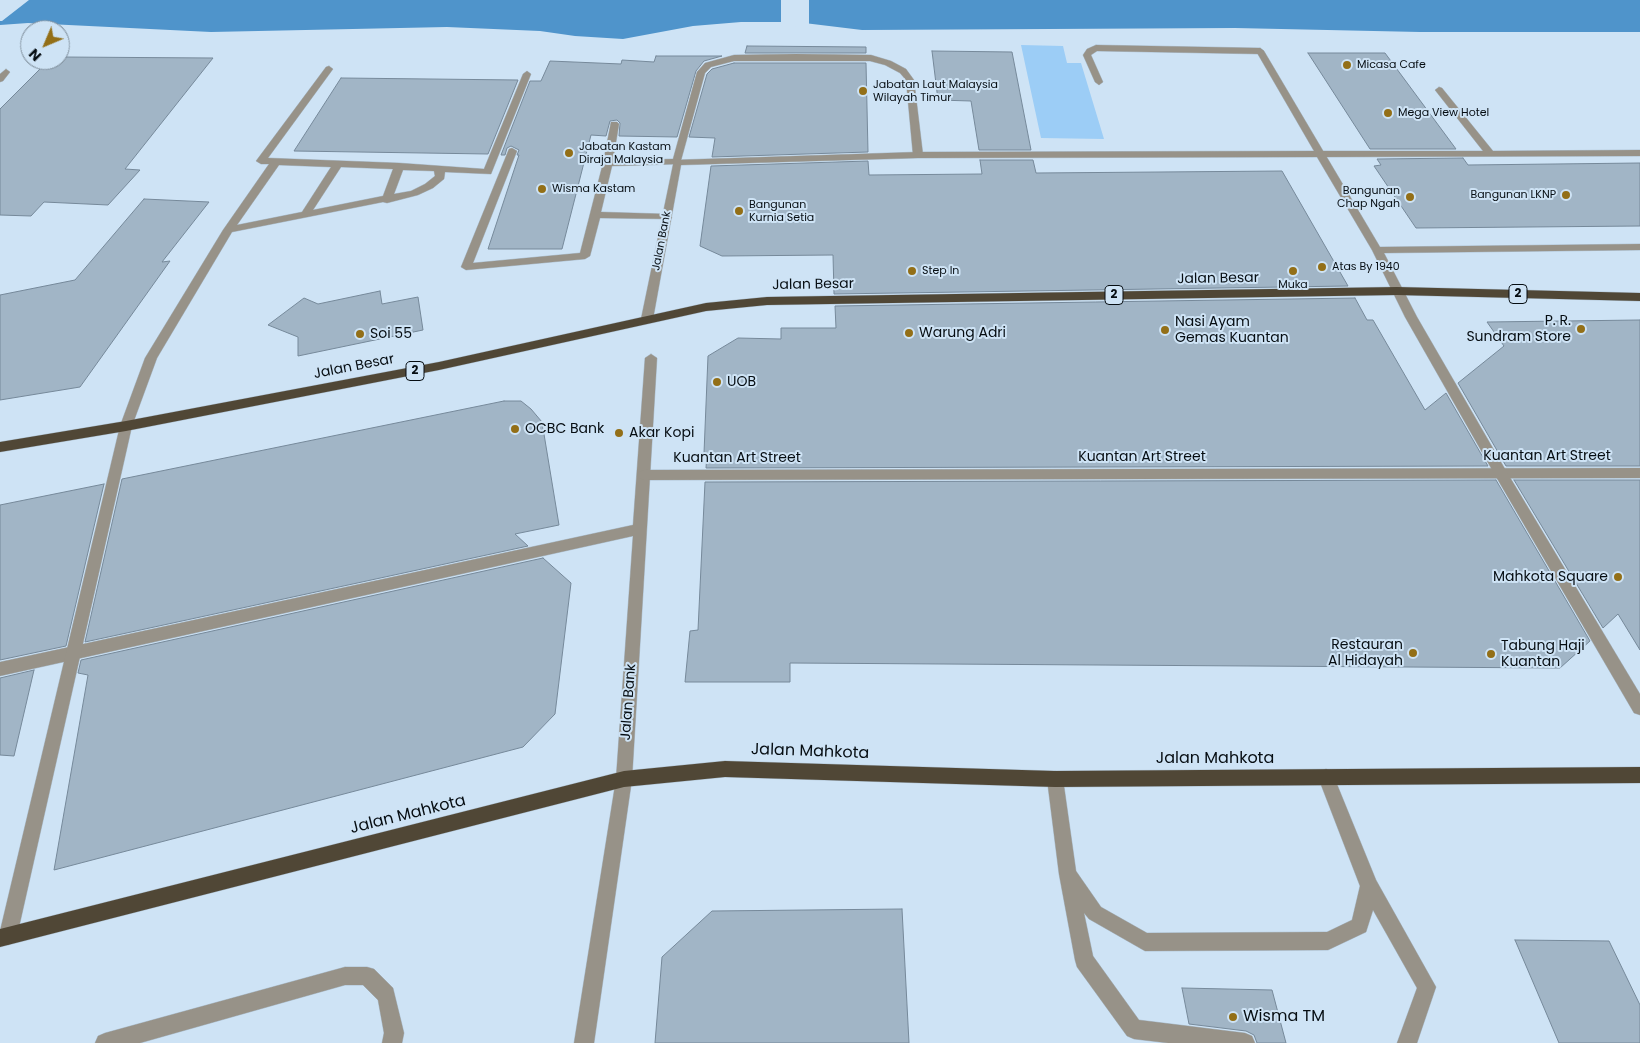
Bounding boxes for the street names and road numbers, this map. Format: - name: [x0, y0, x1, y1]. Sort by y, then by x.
- street label: Jalan Bank: [650, 210, 674, 272]
- street label: Jalan Besar: [1177, 270, 1259, 288]
- street label: Jalan Besar: [772, 276, 854, 294]
- road number: 2: [1509, 284, 1527, 304]
- road number: 2: [1105, 286, 1123, 304]
- street label: Jalan Besar: [312, 351, 396, 383]
- road number: 2: [406, 362, 424, 381]
- street label: Kuantan Art Street: [1483, 448, 1611, 464]
- street label: Kuantan Art Street: [1078, 449, 1206, 465]
- street label: Kuantan Art Street: [673, 450, 801, 466]
- street label: Jalan Bank: [618, 663, 640, 741]
- street label: Jalan Mahkota: [750, 740, 870, 764]
- street label: Jalan Mahkota: [1156, 749, 1274, 769]
- street label: Jalan Mahkota: [348, 791, 468, 839]

